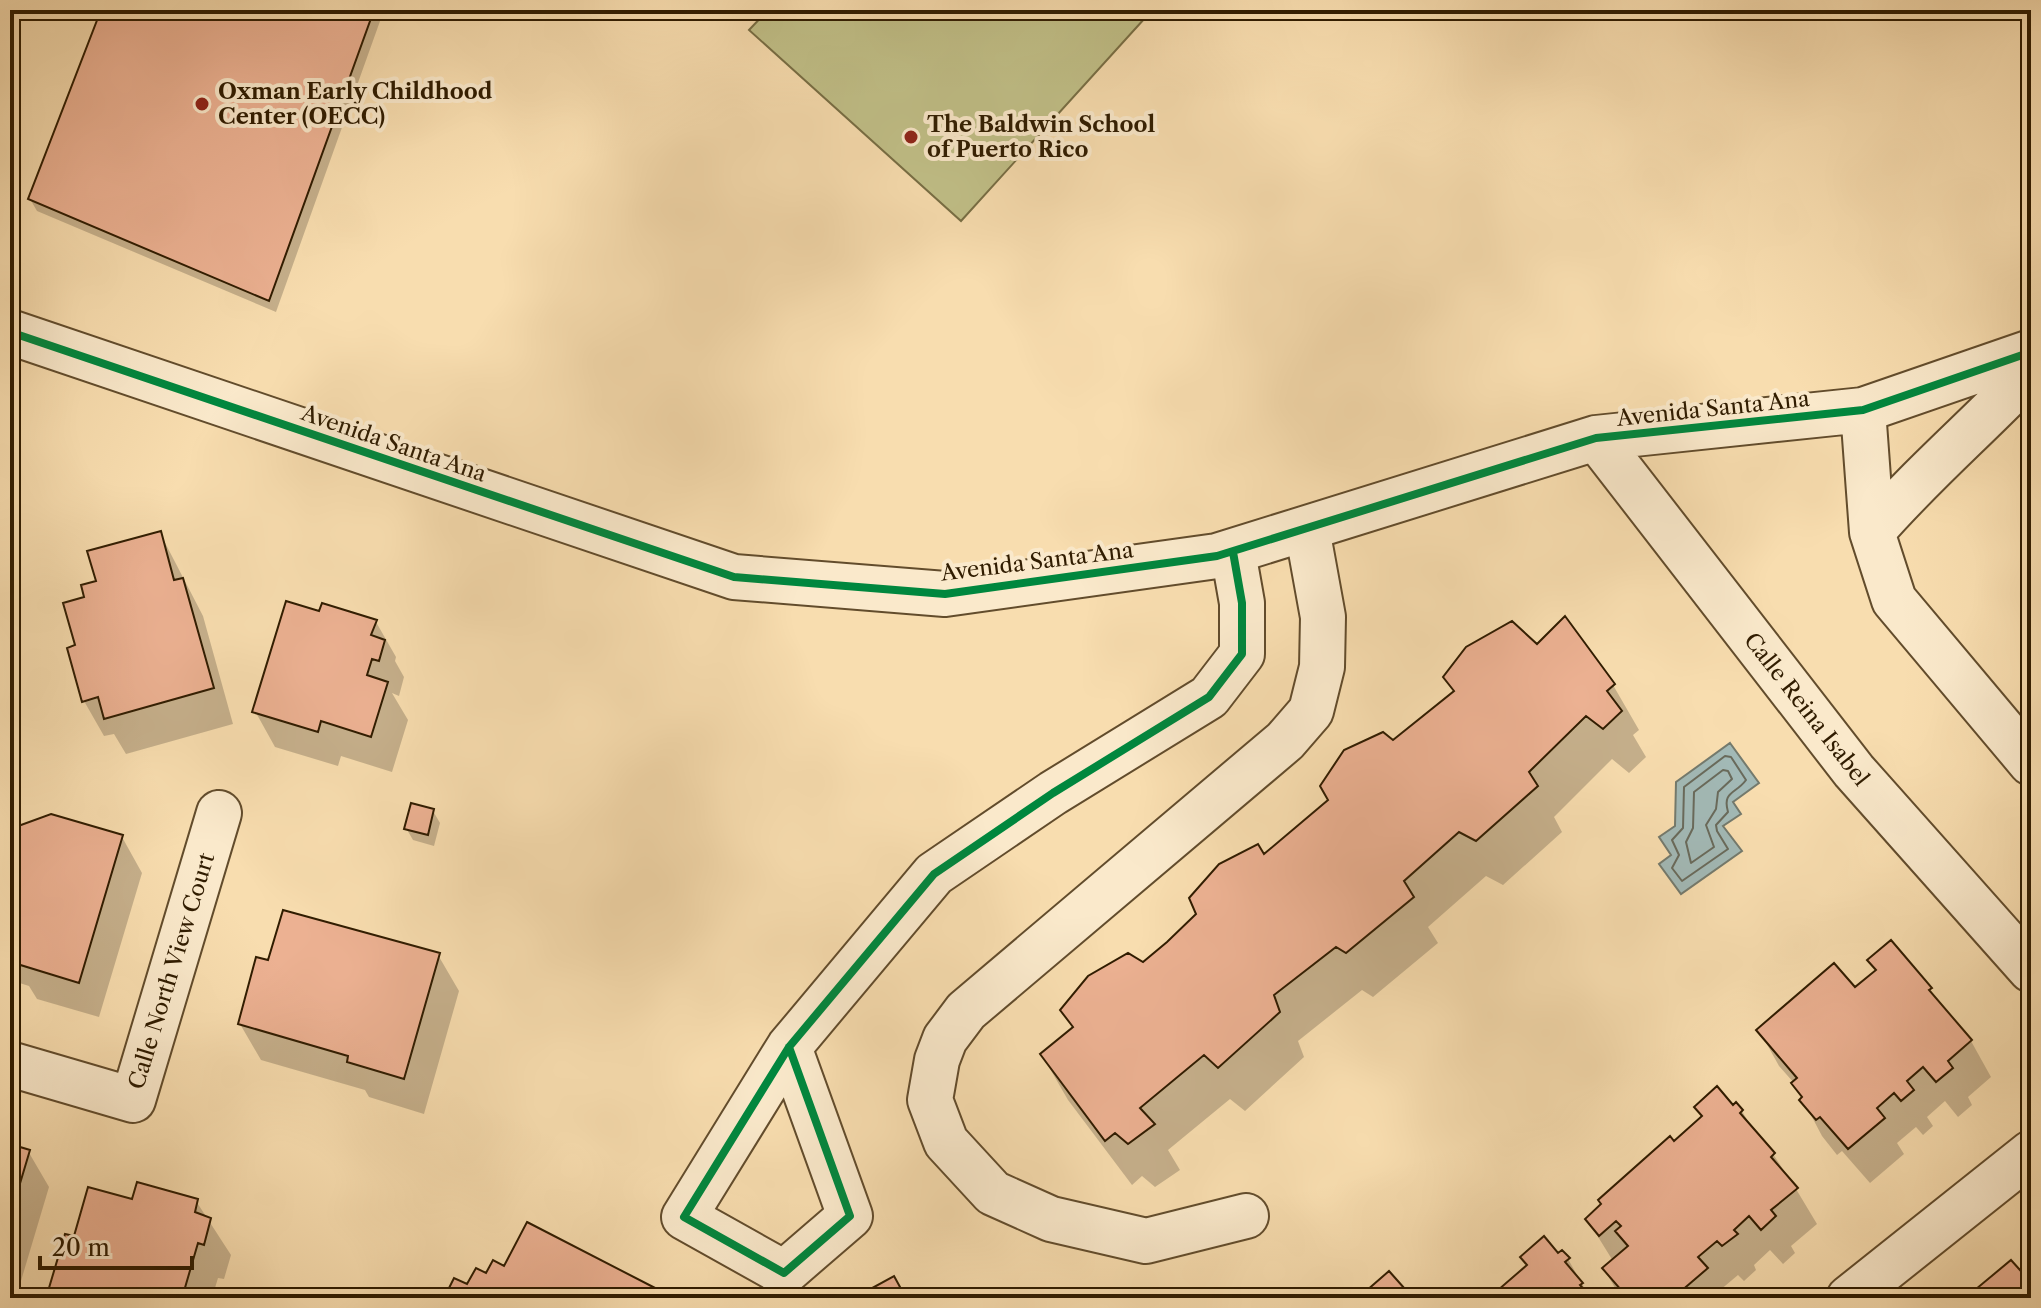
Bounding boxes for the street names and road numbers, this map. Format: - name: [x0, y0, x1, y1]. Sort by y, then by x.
- street label: Avenida Santa Ana: [1614, 385, 1811, 432]
- street label: Avenida Santa Ana: [297, 399, 490, 488]
- street label: Avenida Santa Ana: [938, 536, 1135, 587]
- street label: Calle Reina Isabel: [1738, 627, 1875, 792]
- street label: Calle North View Court: [123, 850, 220, 1093]

